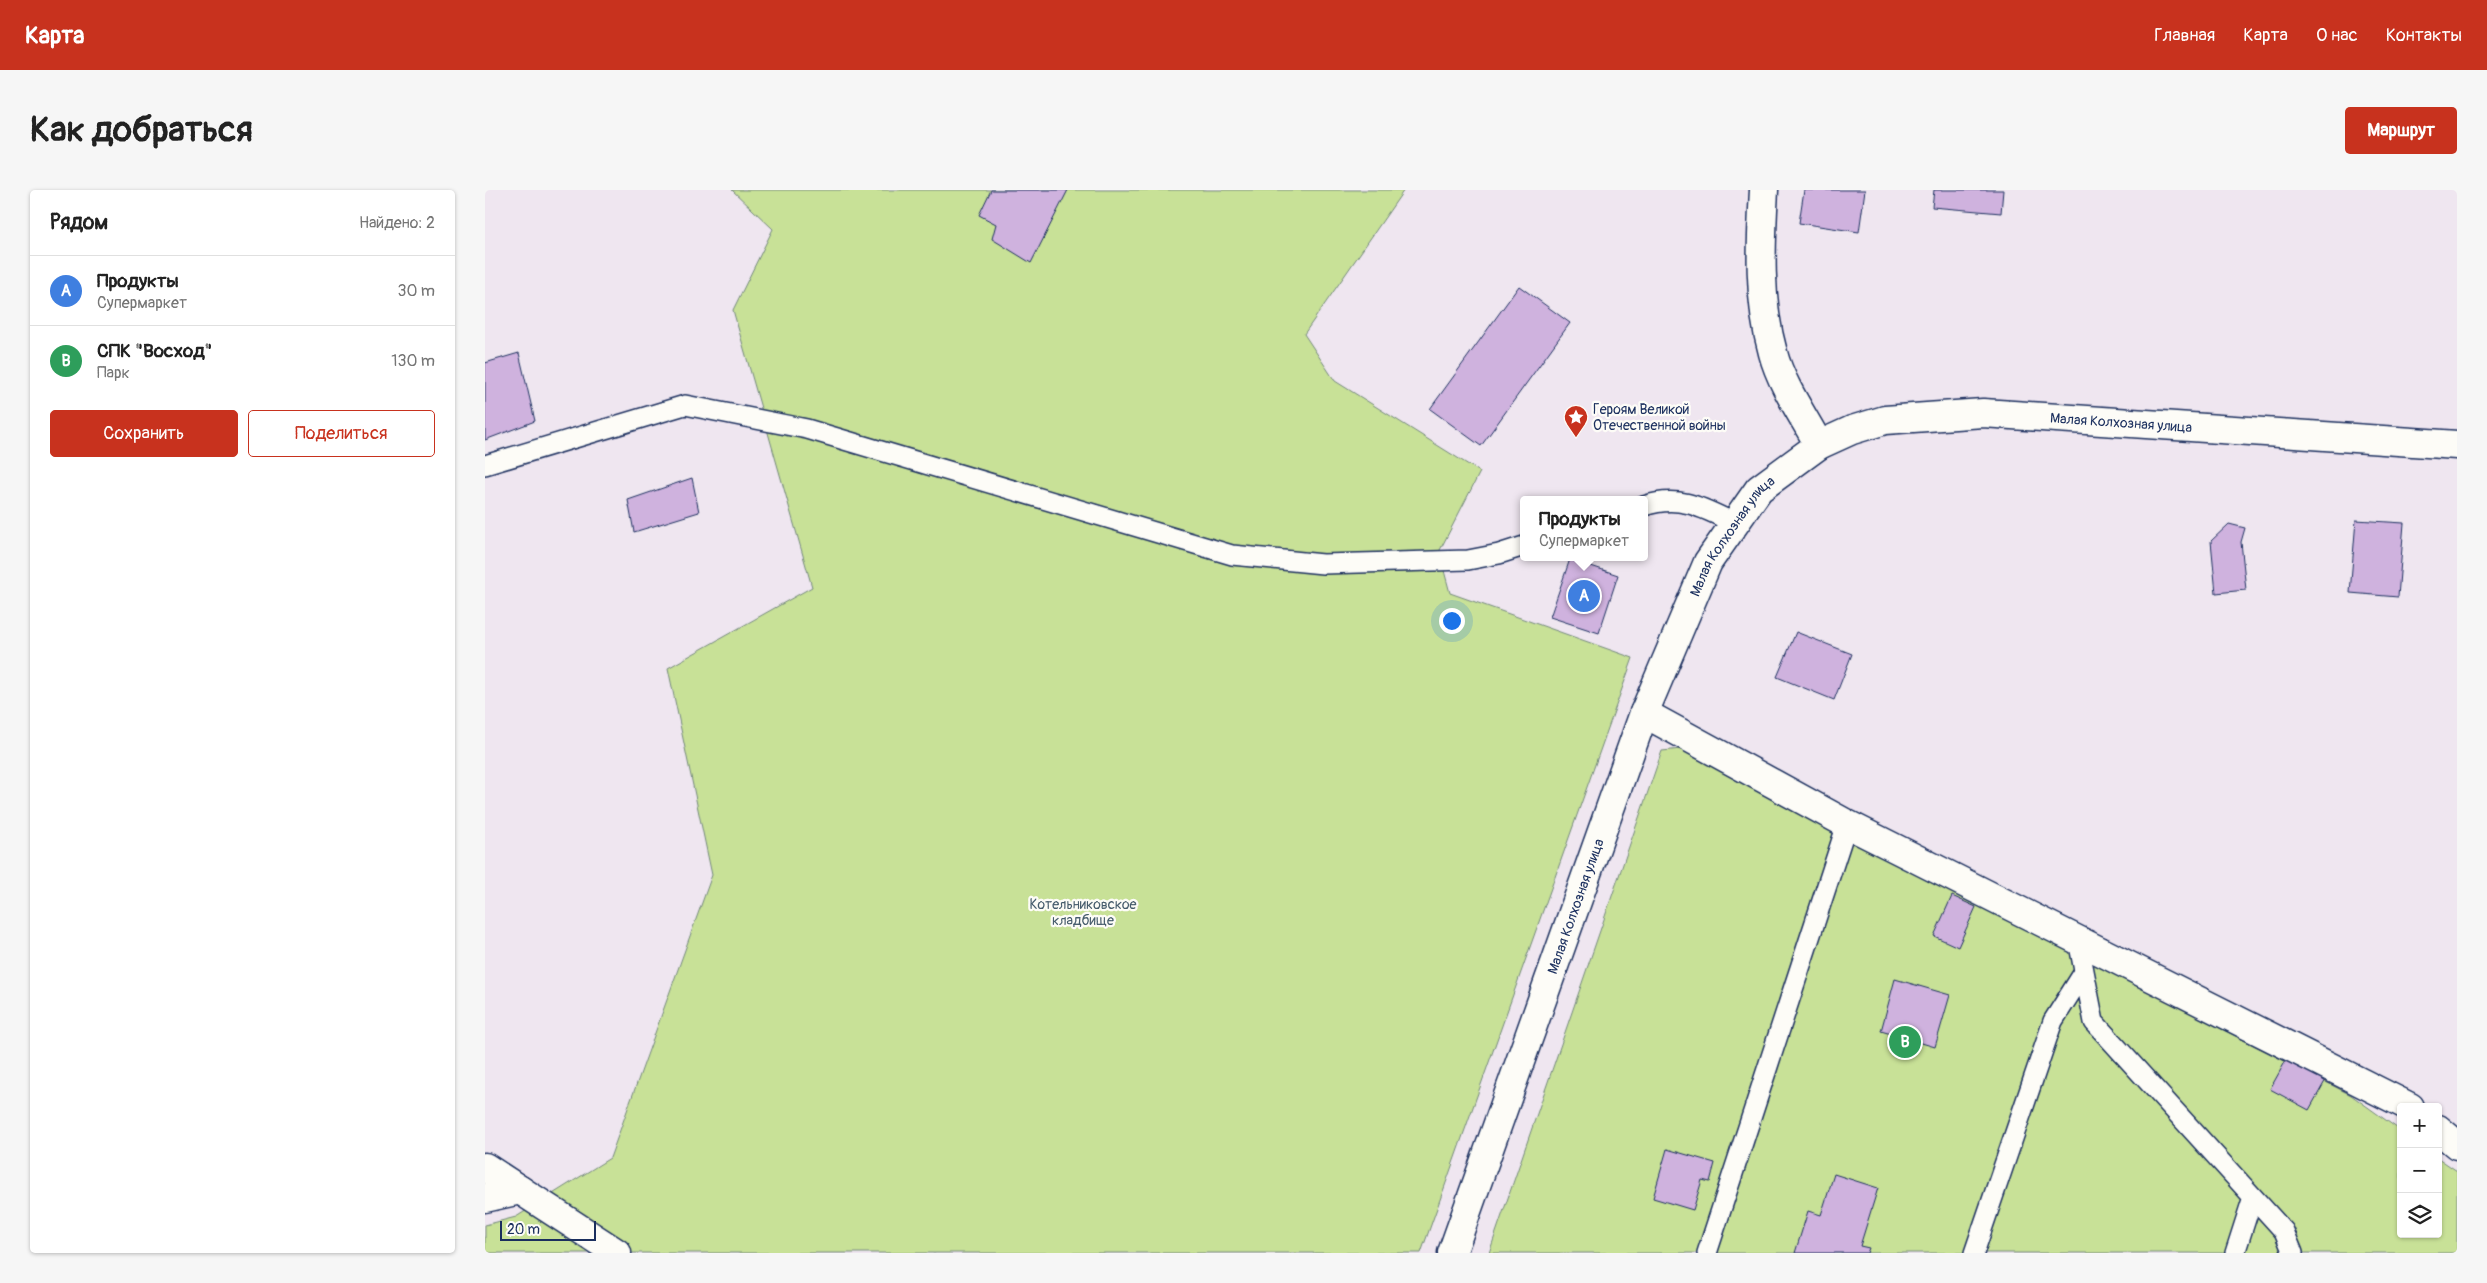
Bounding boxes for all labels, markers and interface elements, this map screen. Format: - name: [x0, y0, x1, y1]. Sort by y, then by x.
- text: Карта: [25, 21, 84, 50]
- text: Главная: [2154, 24, 2215, 47]
- text: Карта: [2243, 24, 2288, 47]
- text: О нас: [2316, 24, 2358, 47]
- text: Контакты: [2386, 24, 2462, 47]
- button: Маршрут: [2345, 107, 2457, 154]
- text: Как добраться: [30, 108, 253, 152]
- text: Рядом: [50, 209, 108, 236]
- text: Найдено: 2: [359, 213, 435, 233]
- text: Продукты: [97, 269, 179, 293]
- text: A: [61, 281, 71, 301]
- text: 30 m: [397, 281, 435, 301]
- text: Супермаркет: [97, 293, 187, 313]
- text: СПК "Восход": [97, 339, 212, 363]
- text: B: [61, 351, 71, 371]
- text: 130 m: [391, 351, 435, 371]
- text: Парк: [97, 363, 130, 383]
- place label: Героям Великой Отечественной войны: [1593, 401, 1726, 434]
- place icon: Героям Великой Отечественной войны: [1563, 404, 1589, 438]
- street label: Малая Колхозная улица: [2049, 409, 2193, 436]
- button: Сохранить: [50, 410, 238, 457]
- button: Поделиться: [248, 410, 435, 457]
- street label: Малая Колхозная улица: [1686, 472, 1778, 599]
- popup: [1520, 496, 1648, 561]
- text: Продукты: [1539, 507, 1621, 531]
- text: Супермаркет: [1539, 531, 1629, 551]
- pin: A: [1568, 577, 1600, 615]
- your location: [1439, 608, 1465, 634]
- street label: Малая Колхозная улица: [1543, 836, 1607, 976]
- park label: Котельниковское кладбище: [1030, 896, 1137, 929]
- pin: B: [1889, 1023, 1921, 1061]
- map controls: [2397, 1103, 2442, 1238]
- button: +: [2397, 1103, 2442, 1148]
- button: −: [2397, 1148, 2442, 1193]
- button: layers: [2397, 1193, 2442, 1238]
- scale bar: [500, 1218, 596, 1241]
- text: 20 m: [507, 1221, 540, 1238]

